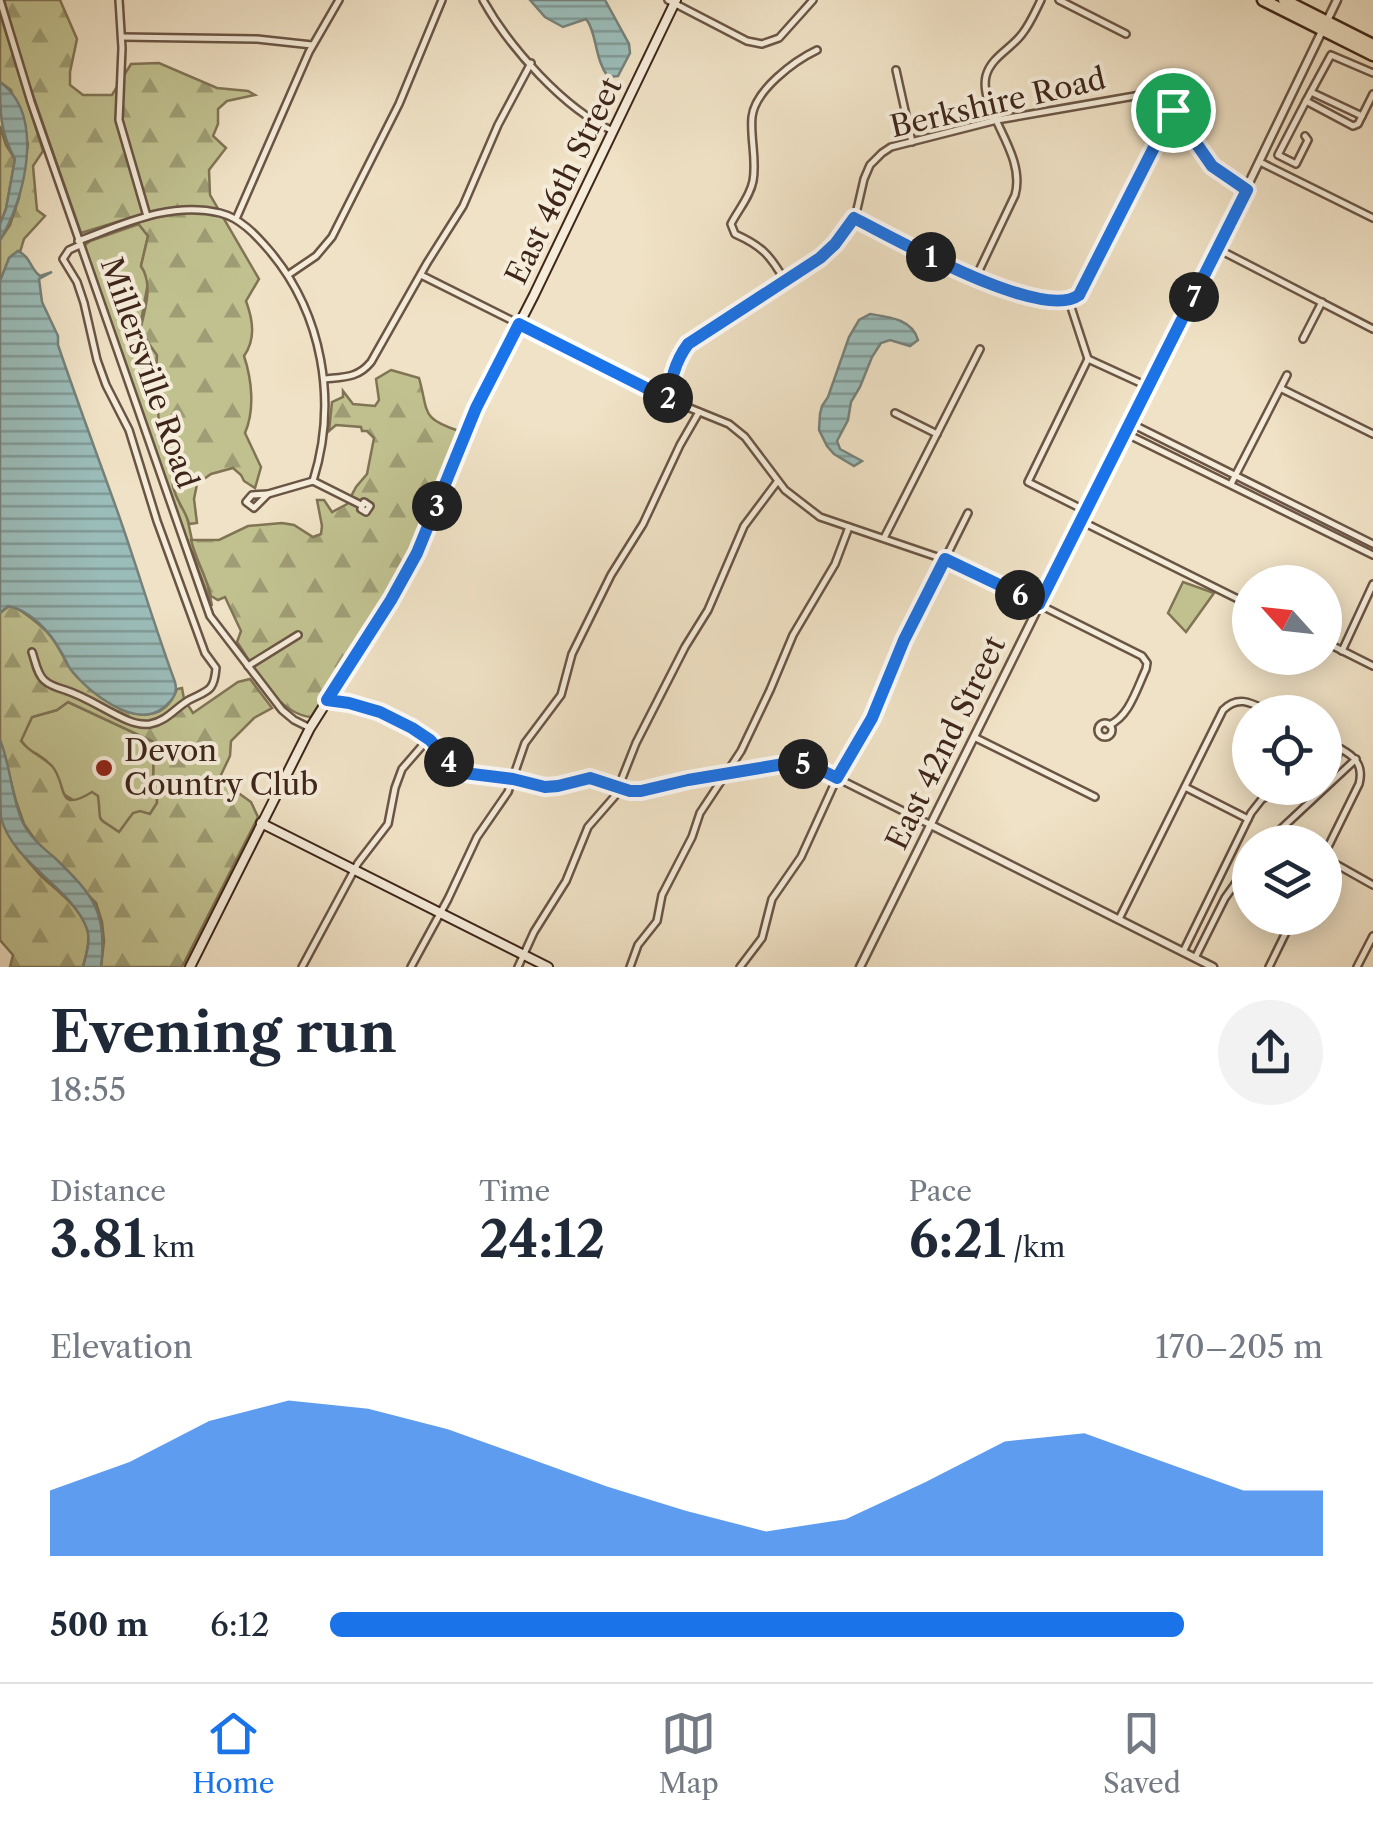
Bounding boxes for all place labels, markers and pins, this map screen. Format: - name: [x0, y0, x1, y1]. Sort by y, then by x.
- pin: [1131, 68, 1216, 153]
- pin: 1: [906, 232, 956, 282]
- pin: 7: [1169, 272, 1219, 322]
- pin: 2: [643, 373, 693, 423]
- pin: 3: [412, 481, 462, 531]
- pin: 6: [995, 570, 1045, 620]
- place label: Devon Country Club: [124, 732, 318, 803]
- pin: 4: [424, 737, 474, 787]
- pin: 5: [778, 739, 828, 789]
- marker: Devon Country Club: [93, 757, 115, 779]

